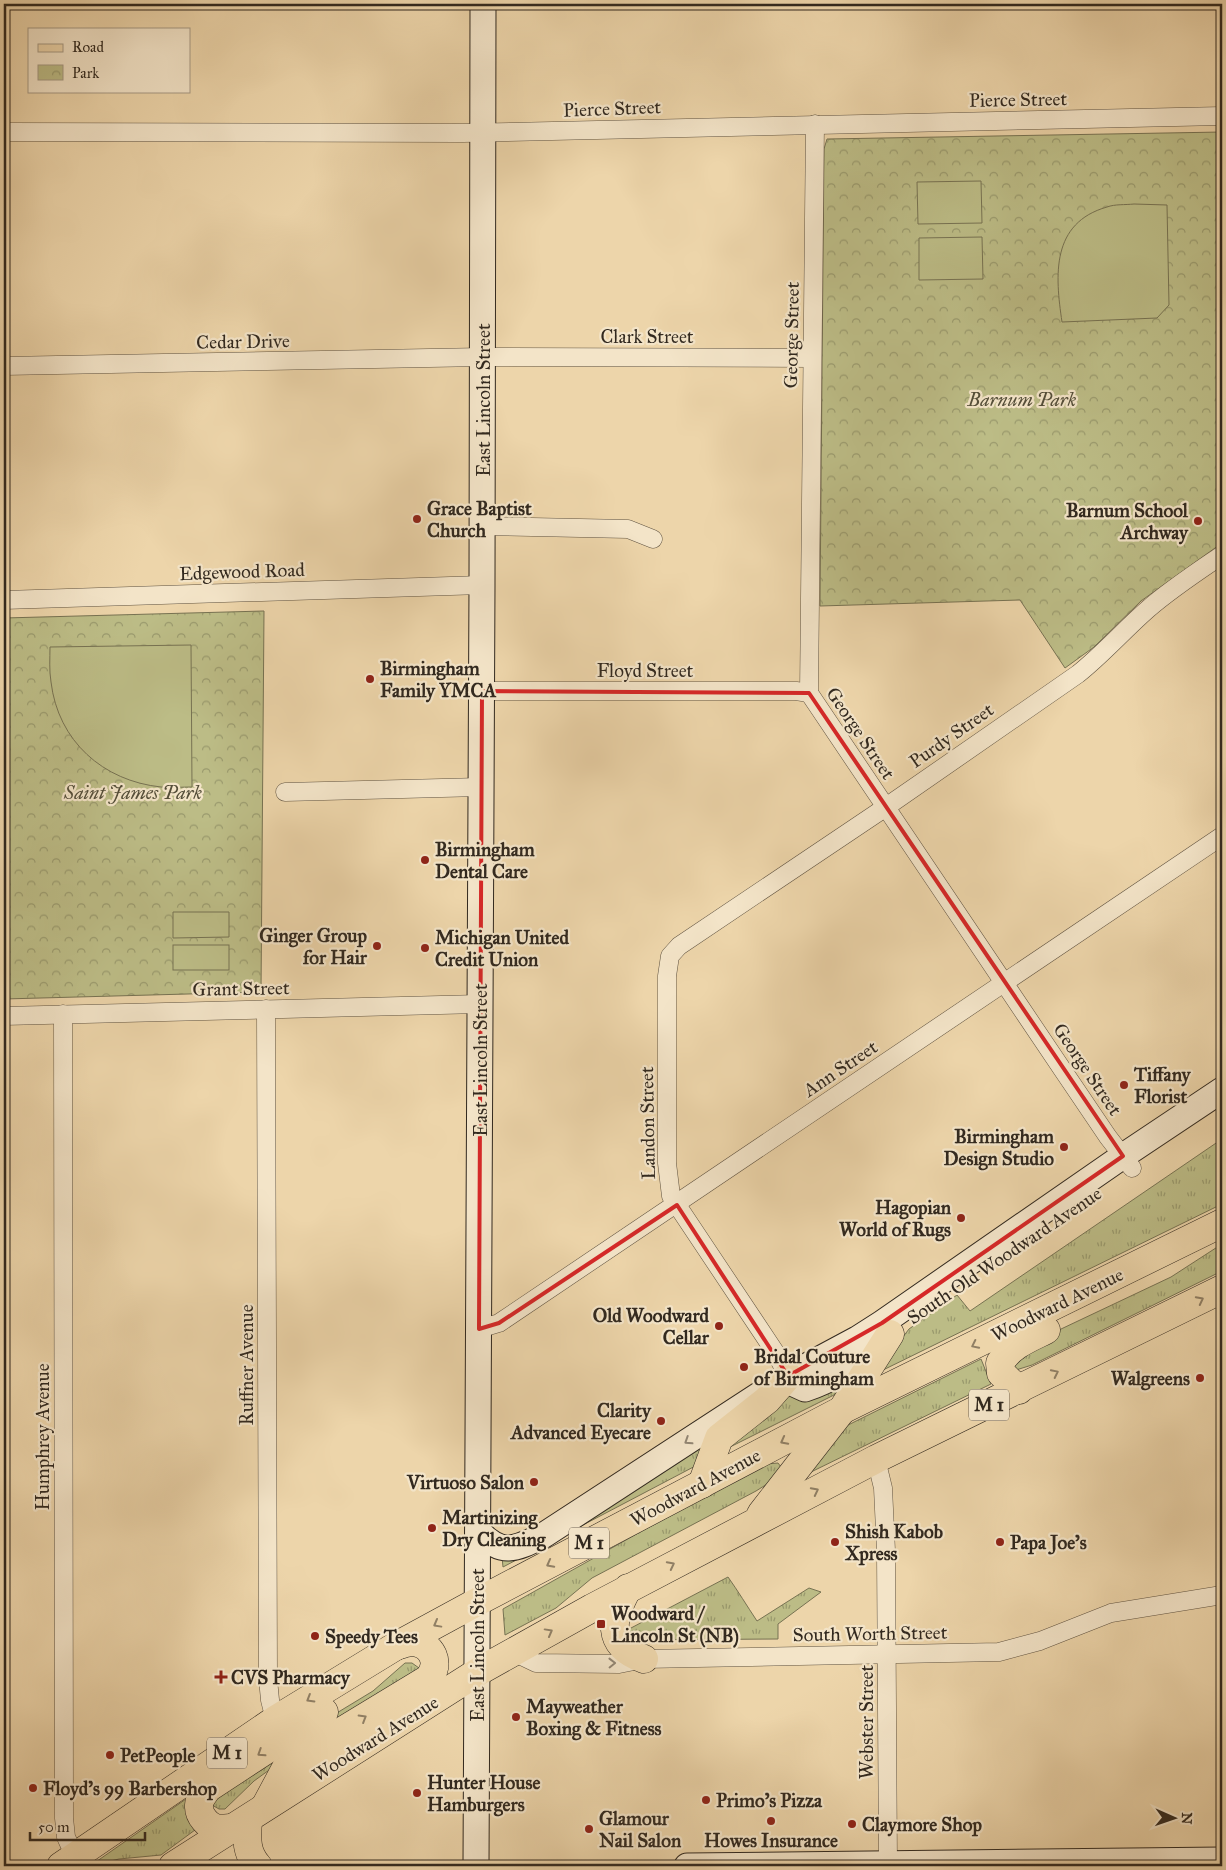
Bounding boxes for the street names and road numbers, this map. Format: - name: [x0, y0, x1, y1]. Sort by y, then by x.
- street label: Pierce Street: [969, 87, 1068, 112]
- street label: Pierce Street: [563, 95, 662, 122]
- street label: George Street: [779, 281, 805, 389]
- street label: East Lincoln Street: [472, 323, 495, 477]
- street label: Clark Street: [600, 325, 694, 348]
- street label: Cedar Drive: [196, 329, 290, 354]
- street label: Edgewood Road: [179, 558, 306, 586]
- street label: Floyd Street: [597, 659, 694, 682]
- street label: George Street: [820, 683, 900, 785]
- street label: Purdy Street: [905, 698, 998, 773]
- street label: Grant Street: [192, 976, 290, 1001]
- street label: East Lincoln Street: [469, 983, 492, 1137]
- street label: George Street: [1047, 1019, 1127, 1121]
- street label: Ann Street: [798, 1035, 882, 1102]
- street label: Landon Street: [635, 1066, 660, 1180]
- street label: South Old Woodward Avenue: [902, 1181, 1106, 1329]
- street label: Woodward Avenue: [987, 1262, 1127, 1346]
- street label: Ruffner Avenue: [235, 1304, 258, 1426]
- street label: Humphrey Avenue: [31, 1363, 54, 1511]
- road number: M 1: [969, 1390, 1009, 1420]
- street label: Woodward Avenue: [626, 1443, 764, 1531]
- road number: M 1: [569, 1528, 609, 1559]
- street label: East Lincoln Street: [466, 1568, 489, 1722]
- street label: South Worth Street: [792, 1621, 948, 1646]
- street label: Webster Street: [855, 1665, 878, 1779]
- street label: Woodward Avenue: [308, 1690, 443, 1786]
- road number: M 1: [207, 1738, 247, 1769]

